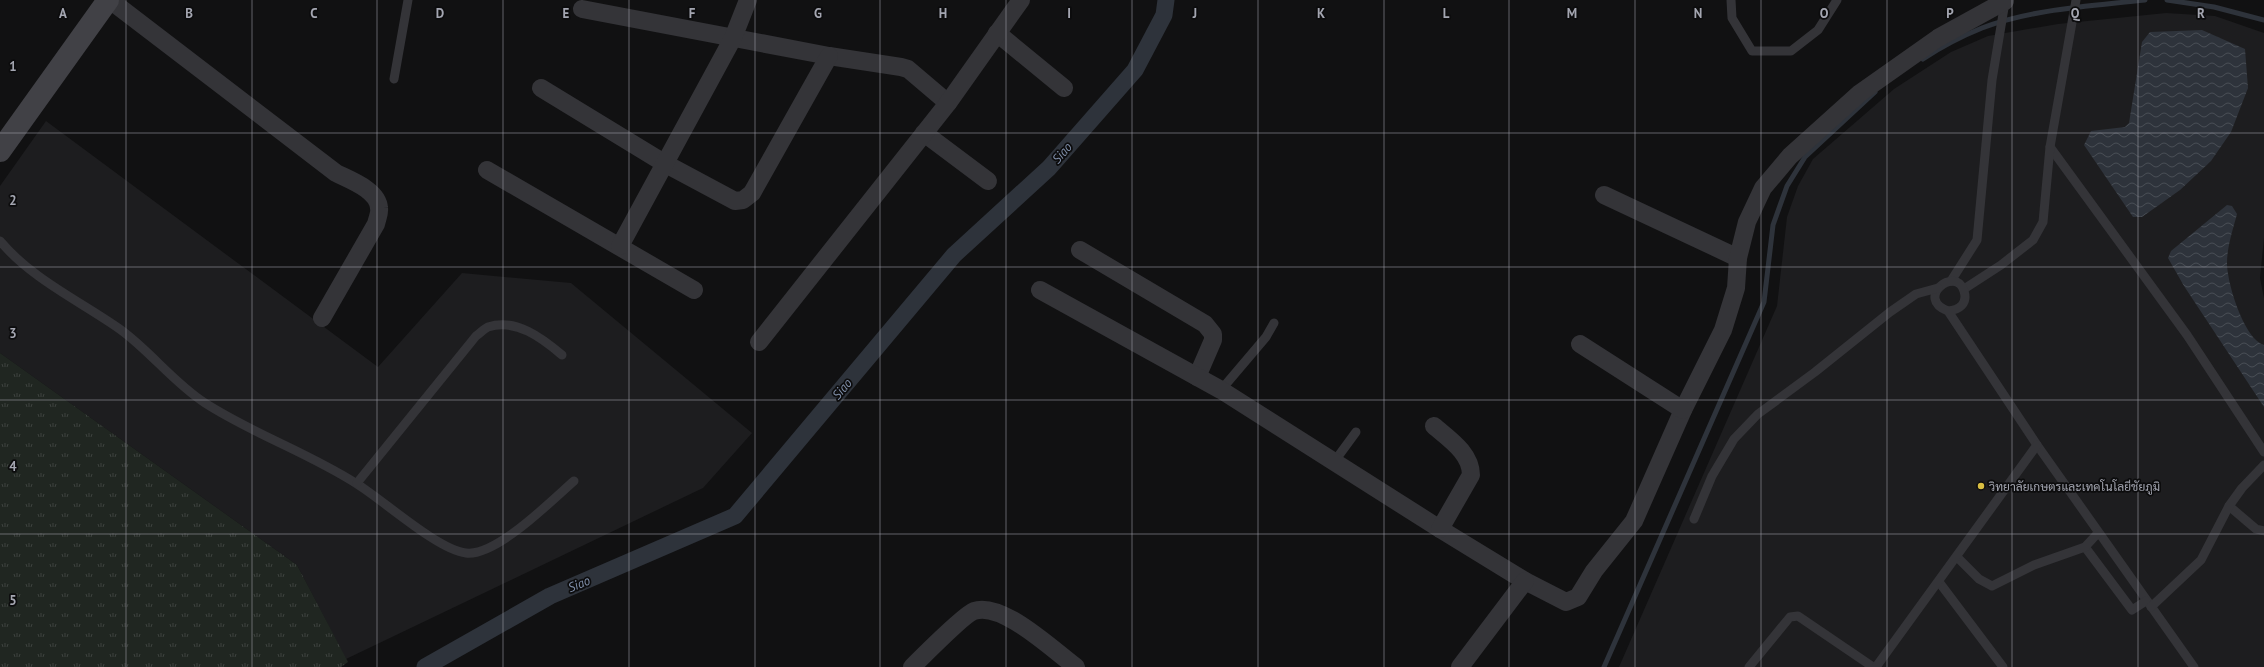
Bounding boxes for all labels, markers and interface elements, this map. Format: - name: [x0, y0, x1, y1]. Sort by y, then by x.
- text: A: [59, 5, 67, 22]
- text: B: [185, 5, 193, 22]
- text: C: [310, 5, 318, 22]
- text: D: [436, 5, 444, 22]
- text: E: [563, 5, 570, 22]
- text: F: [689, 5, 696, 22]
- text: G: [814, 5, 822, 22]
- text: H: [939, 5, 947, 22]
- text: I: [1067, 5, 1071, 22]
- text: J: [1192, 5, 1197, 22]
- text: K: [1317, 5, 1325, 22]
- text: L: [1443, 5, 1450, 22]
- text: M: [1567, 5, 1577, 22]
- text: N: [1694, 5, 1702, 22]
- text: O: [1820, 5, 1829, 22]
- text: P: [1946, 5, 1954, 22]
- text: Q: [2071, 5, 2081, 22]
- text: R: [2197, 5, 2205, 22]
- text: 1: [9, 58, 17, 75]
- water label: Siao: [1048, 138, 1076, 167]
- text: 2: [9, 192, 17, 209]
- text: 3: [9, 325, 17, 342]
- water label: Siao: [828, 374, 856, 403]
- text: 4: [9, 458, 17, 475]
- place label: วิทยาลัยเกษตรและเทคโนโลยีชัยภูมิ: [1988, 479, 2160, 495]
- marker: วิทยาลัยเกษตรและเทคโนโลยีชัยภูมิ: [1976, 481, 1986, 491]
- water label: Siao: [565, 572, 593, 596]
- text: 5: [9, 592, 17, 609]

